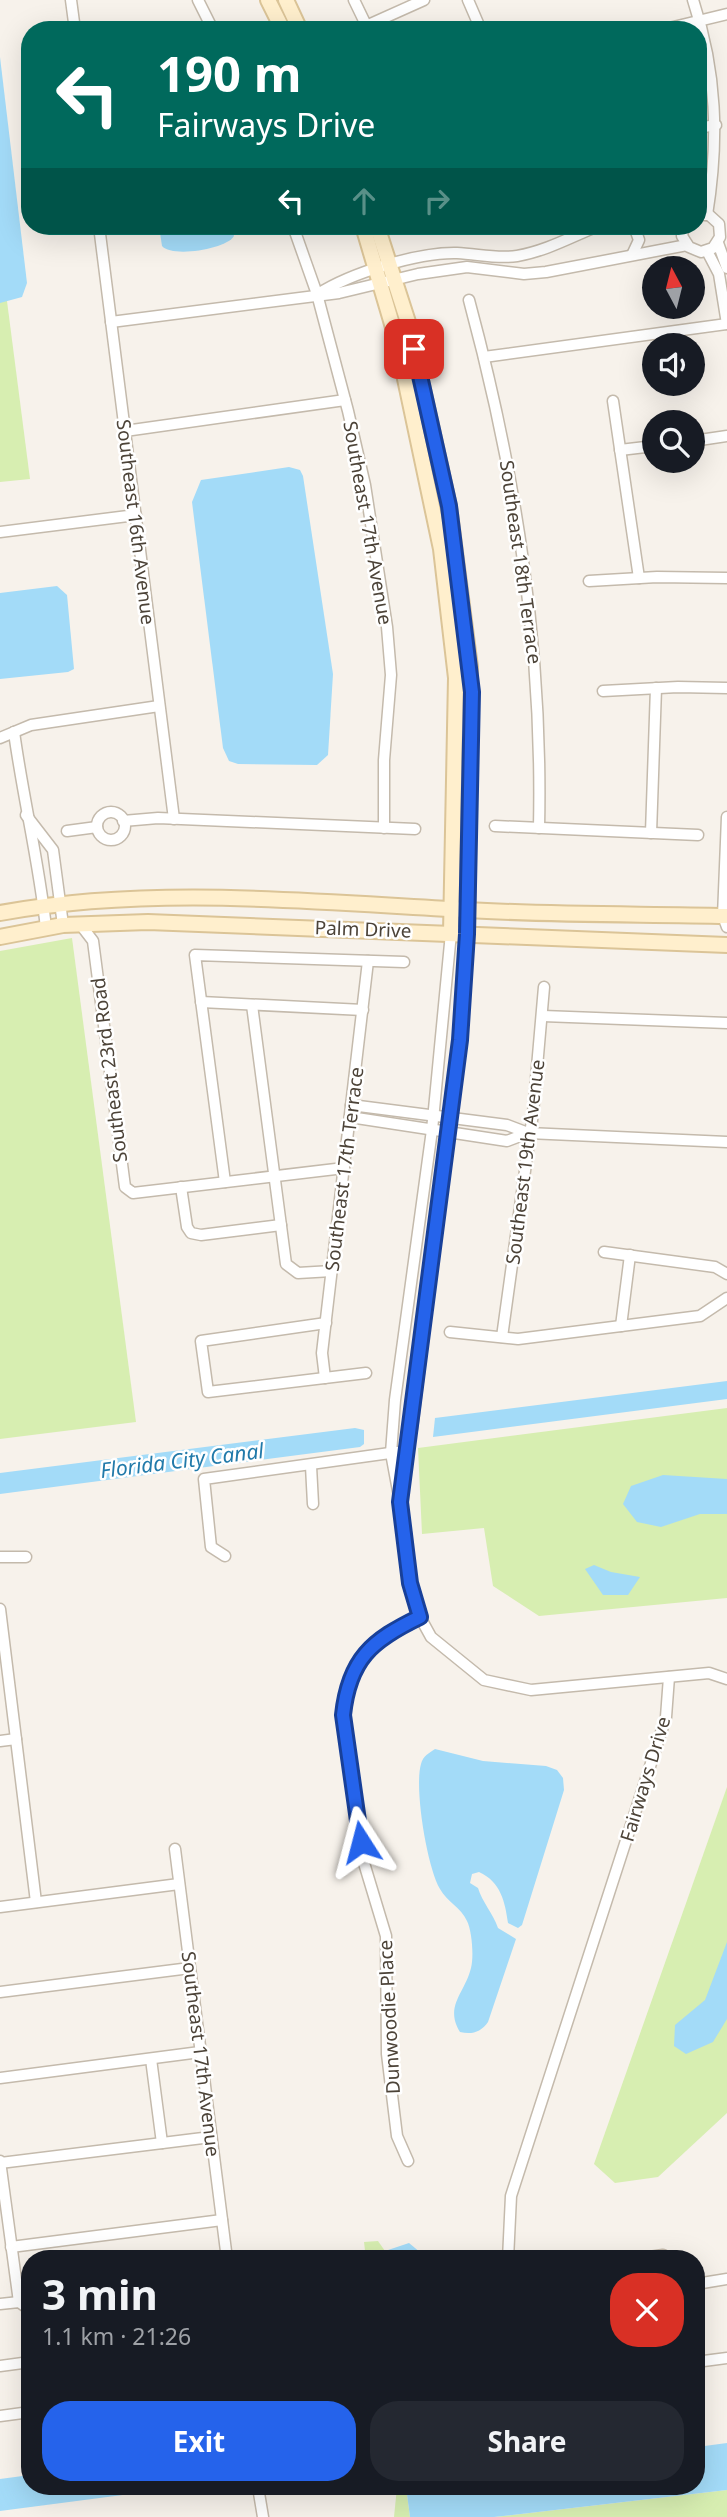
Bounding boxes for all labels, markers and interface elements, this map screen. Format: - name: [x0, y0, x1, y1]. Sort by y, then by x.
- text: 190 m: [157, 40, 302, 106]
- icon: left: [42, 49, 133, 140]
- text: Fairways Drive: [157, 103, 375, 146]
- icon: left: [272, 182, 310, 220]
- icon: ahead: [345, 182, 383, 220]
- icon: right: [418, 182, 456, 220]
- north arrow: [642, 256, 705, 318]
- map controls: [642, 256, 705, 473]
- pin: [384, 319, 444, 379]
- icon: arrive: [395, 330, 433, 368]
- button: sound: [642, 333, 705, 396]
- button: search: [642, 410, 705, 473]
- street label: Southeast 16th Avenue: [111, 418, 161, 626]
- street label: Southeast 17th Avenue: [337, 419, 399, 627]
- street label: Southeast 18th Terrace: [494, 458, 548, 666]
- street label: Palm Drive: [314, 914, 412, 944]
- street label: Southeast 23rd Road: [85, 976, 133, 1164]
- street label: Southeast 19th Avenue: [500, 1058, 550, 1266]
- street label: Southeast 17th Terrace: [319, 1065, 369, 1273]
- water label: Florida City Canal: [99, 1436, 266, 1484]
- street label: Fairways Drive: [614, 1713, 676, 1845]
- position arrow: [324, 1805, 398, 1879]
- street label: Dunwoodie Place: [372, 1939, 406, 2095]
- street label: Southeast 17th Avenue: [176, 1950, 226, 2158]
- text: 3 min: [42, 2265, 158, 2322]
- button: close: [610, 2273, 684, 2347]
- text: 1.1 km · 21:26: [42, 2320, 191, 2352]
- button: Exit: [42, 2401, 356, 2481]
- button: Share: [370, 2401, 684, 2481]

